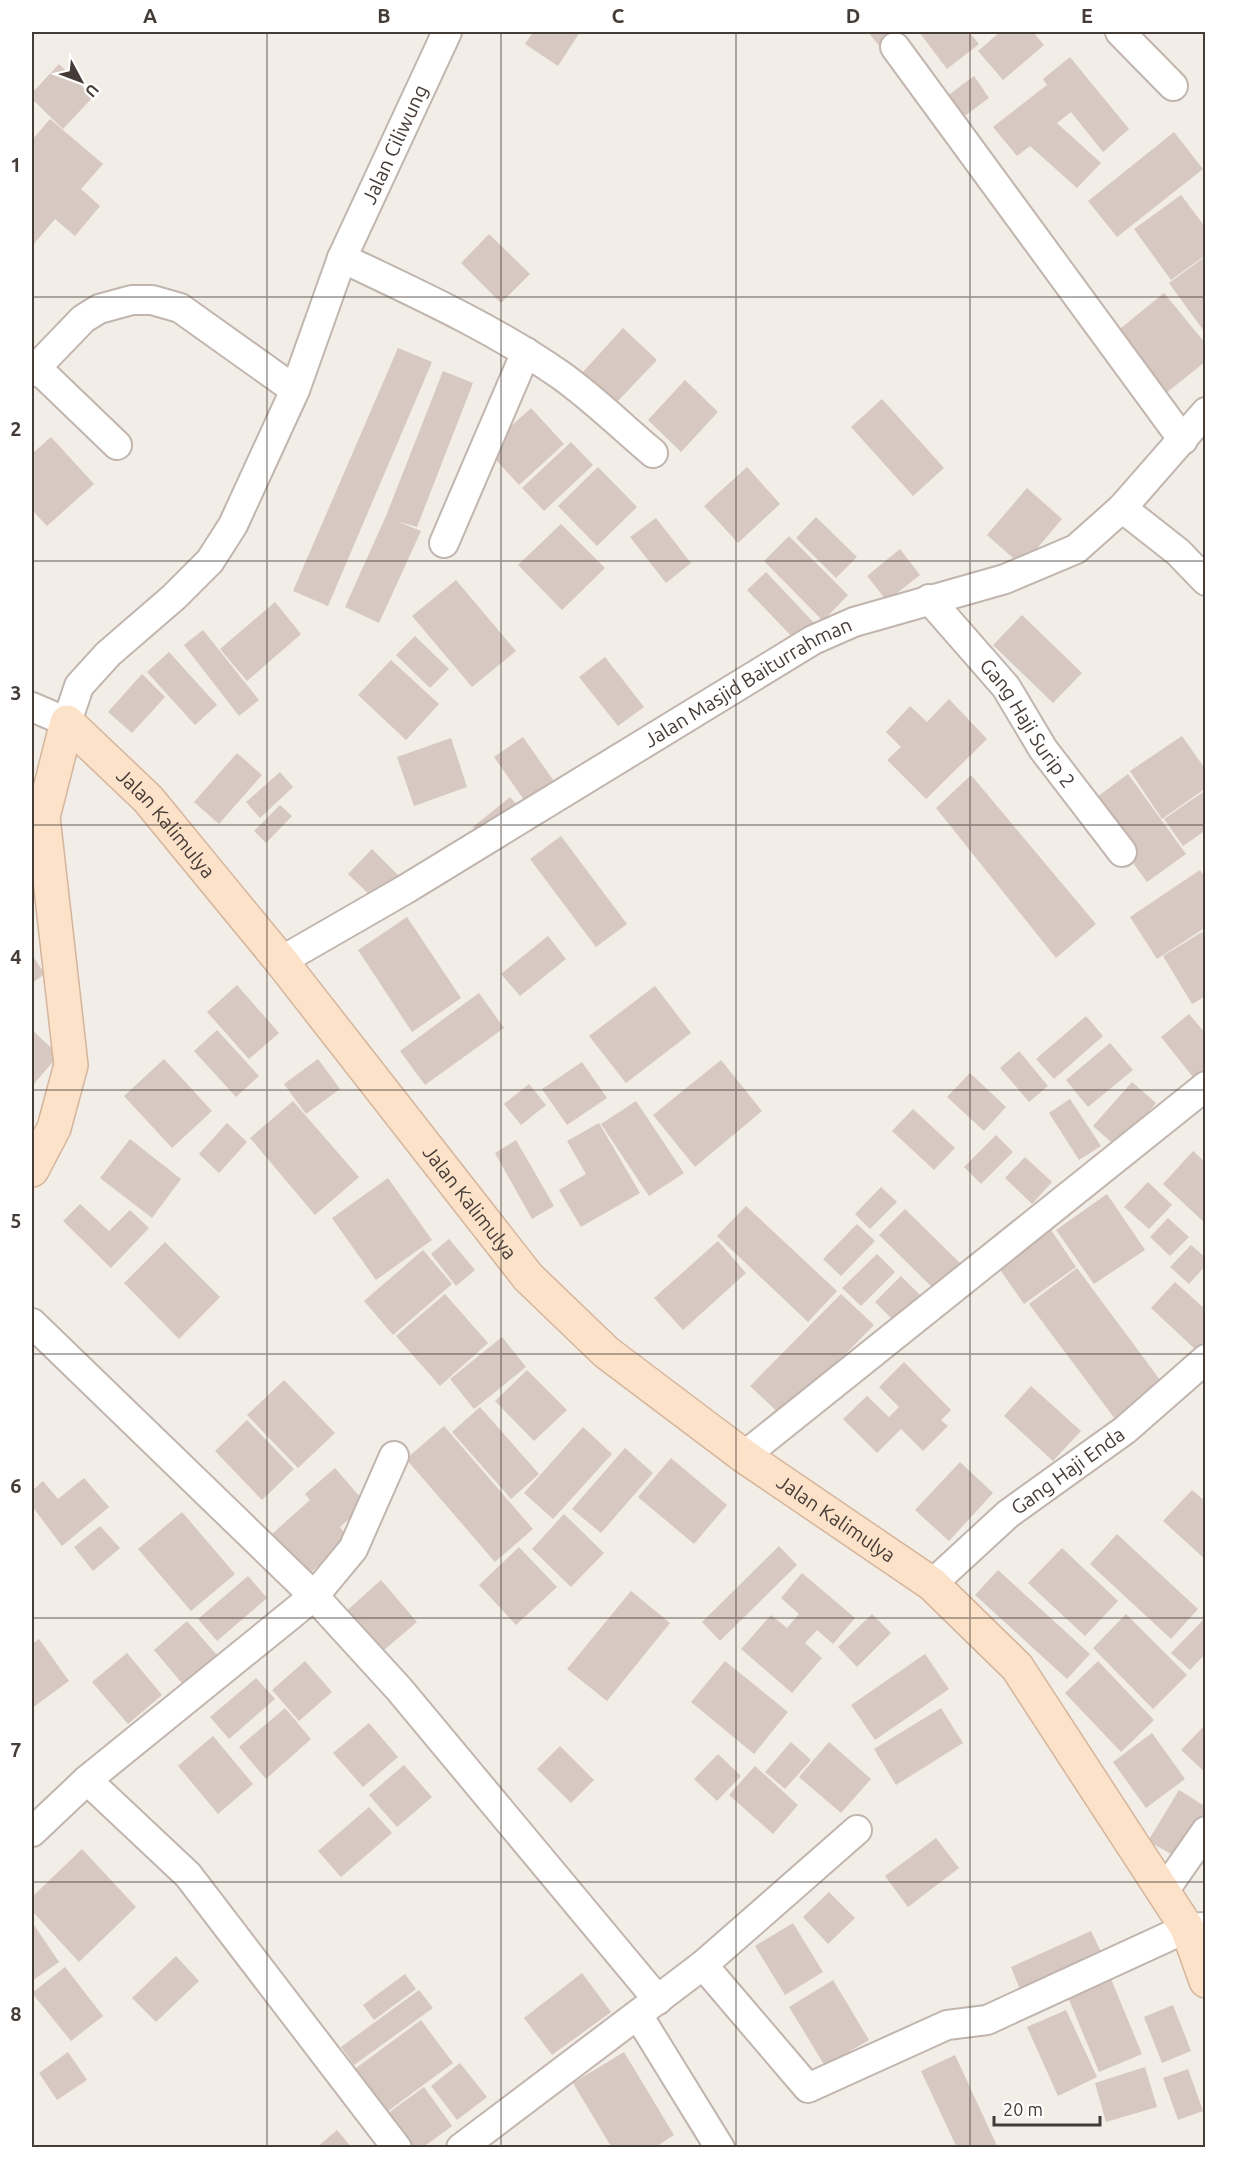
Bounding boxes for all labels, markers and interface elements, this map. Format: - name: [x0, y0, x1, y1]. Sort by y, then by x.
- text: A: [143, 4, 157, 27]
- text: B: [377, 4, 391, 27]
- text: C: [612, 4, 625, 27]
- text: D: [846, 4, 860, 27]
- text: E: [1081, 4, 1093, 27]
- north arrow: [51, 51, 111, 111]
- text: U: [82, 81, 103, 101]
- street label: Jalan Ciliwung: [357, 81, 432, 207]
- text: 1: [10, 153, 22, 176]
- text: 2: [10, 417, 22, 440]
- street label: Jalan Masjid Baiturrahman: [640, 612, 855, 752]
- street label: Gang Haji Surip 2: [976, 654, 1080, 792]
- text: 3: [10, 681, 22, 704]
- street label: Jalan Kalimulya: [112, 763, 220, 883]
- text: 4: [10, 945, 22, 968]
- street label: Jalan Kalimulya: [419, 1141, 522, 1264]
- text: 5: [10, 1209, 22, 1232]
- street label: Gang Haji Enda: [1006, 1422, 1129, 1519]
- street label: Jalan Kalimulya: [773, 1470, 900, 1567]
- text: 6: [10, 1474, 22, 1497]
- text: 7: [10, 1738, 22, 1761]
- text: 8: [10, 2002, 22, 2025]
- scale bar: [994, 2089, 1100, 2127]
- text: 20 m: [1003, 2099, 1043, 2119]

